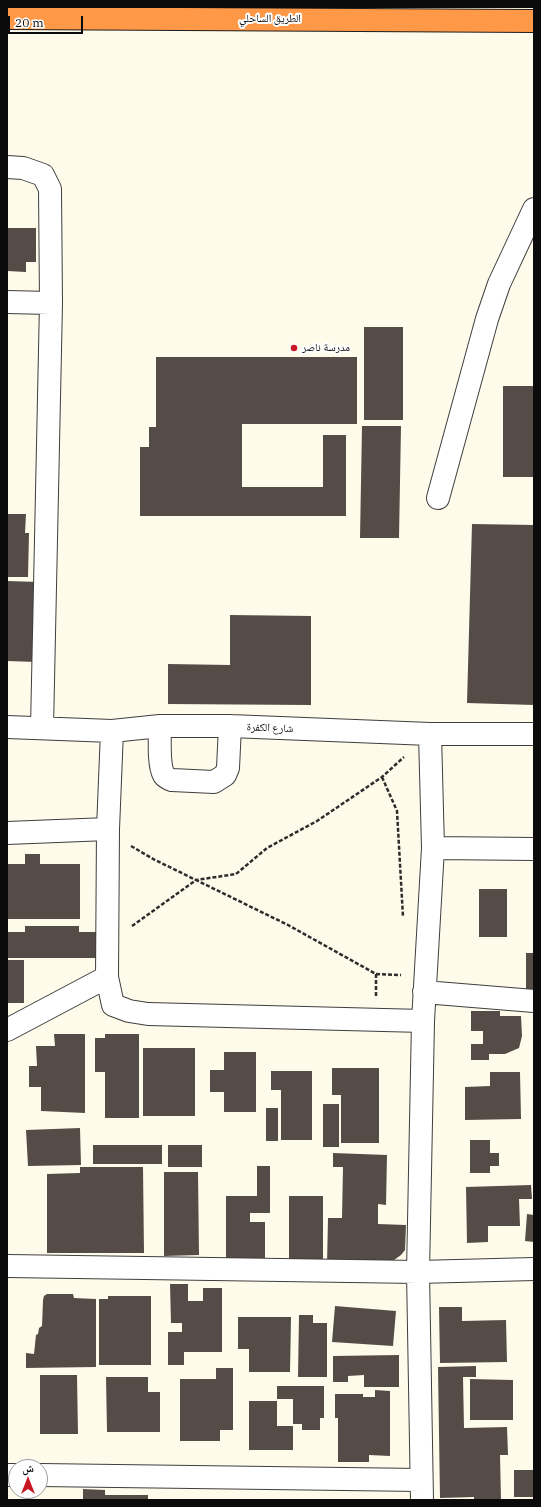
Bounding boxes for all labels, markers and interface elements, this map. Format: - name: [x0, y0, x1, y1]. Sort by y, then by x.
- scale bar: [10, 8, 85, 34]
- street label: الطريق الساحلي: [239, 12, 301, 26]
- text: 20 m: [15, 15, 44, 30]
- place label: مدرسة ناصر: [302, 341, 350, 355]
- marker: مدرسة ناصر: [289, 343, 299, 353]
- street label: شارع الكفرة: [246, 721, 294, 735]
- north arrow: [8, 1459, 48, 1499]
- text: ش: [22, 1461, 34, 1475]

